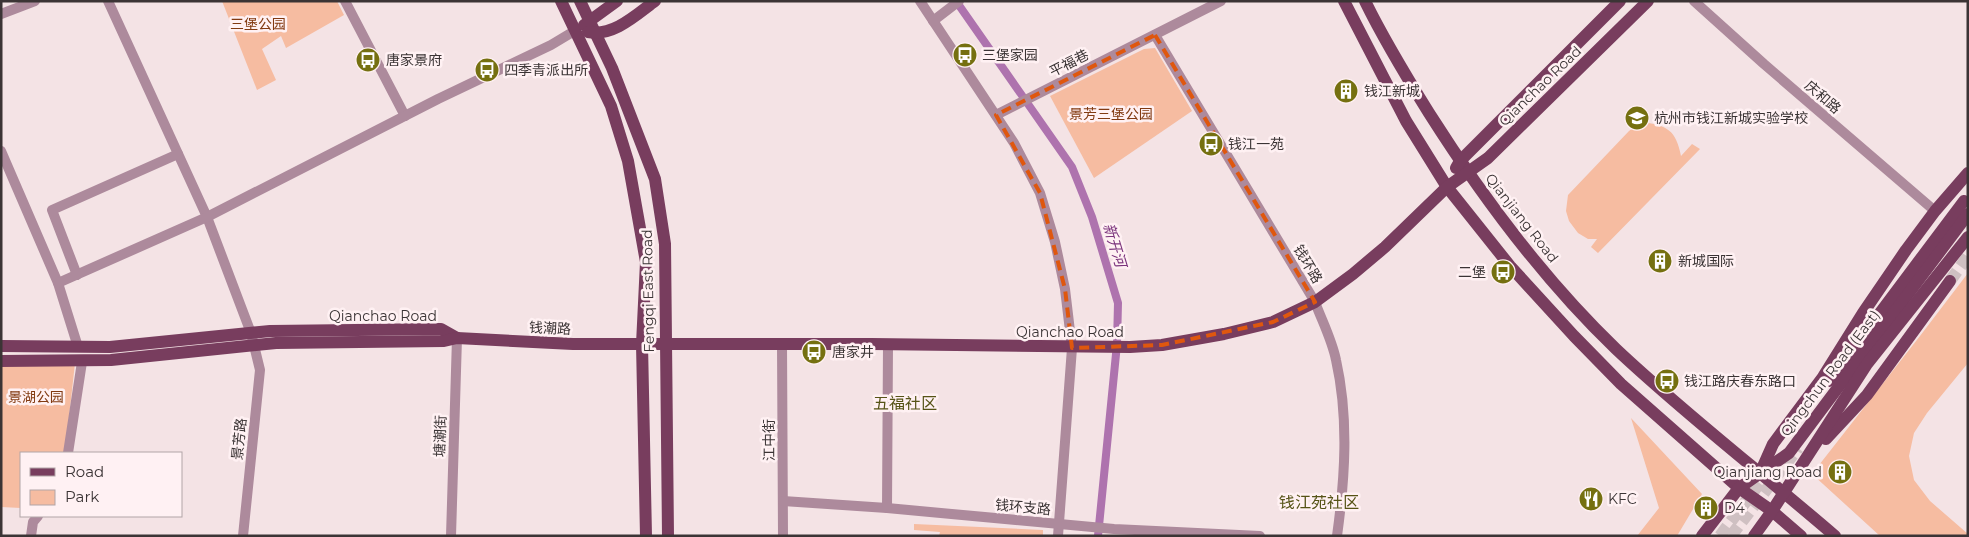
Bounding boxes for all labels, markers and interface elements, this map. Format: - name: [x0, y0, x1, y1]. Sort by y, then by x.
- park label: 三堡公园: [230, 15, 286, 33]
- bus stop icon: 三堡家园: [952, 42, 978, 68]
- street label: Qianchao Road: [1495, 42, 1585, 130]
- street label: 平福巷: [1046, 45, 1092, 81]
- place label: 三堡家园: [982, 46, 1038, 64]
- bus stop icon: 唐家景府: [355, 47, 381, 73]
- place label: 唐家景府: [386, 51, 442, 69]
- bus stop icon: 四季青派出所: [474, 57, 500, 83]
- place label: 四季青派出所: [504, 61, 588, 79]
- street label: 庆和路: [1801, 76, 1845, 118]
- building icon: 钱江新城: [1333, 78, 1359, 104]
- place label: 钱江新城: [1364, 82, 1420, 100]
- park label: 景芳三堡公园: [1069, 105, 1153, 123]
- school or university icon: 杭州市钱江新城实验学校: [1624, 105, 1650, 131]
- place label: 杭州市钱江新城实验学校: [1654, 109, 1808, 127]
- bus stop icon: 钱江一苑: [1198, 131, 1224, 157]
- place label: 钱江一苑: [1228, 135, 1284, 153]
- street label: Qianjiang Road: [1482, 170, 1562, 266]
- water label: 新开河: [1099, 221, 1132, 272]
- street label: Fengqi East Road: [638, 229, 658, 353]
- street label: 钱环路: [1289, 241, 1327, 287]
- building icon: 新城国际: [1647, 248, 1673, 274]
- place label: 新城国际: [1678, 252, 1734, 270]
- bus stop icon: 二堡: [1490, 259, 1516, 285]
- place label: 二堡: [1458, 263, 1486, 281]
- street label: Qingchun Road (East): [1777, 306, 1883, 440]
- street label: Qianchao Road: [329, 307, 437, 325]
- street label: 钱潮路: [529, 318, 571, 338]
- street label: Qianchao Road: [1016, 323, 1124, 341]
- bus stop icon: 唐家井: [801, 339, 827, 365]
- place label: 唐家井: [832, 343, 874, 361]
- bus stop icon: 钱江路庆春东路口: [1654, 368, 1680, 394]
- place label: 钱江路庆春东路口: [1684, 372, 1796, 390]
- park label: 景湖公园: [8, 388, 64, 406]
- district label: 五福社区: [873, 394, 937, 413]
- street label: 塘潮街: [430, 415, 450, 457]
- street label: 景芳路: [228, 417, 250, 461]
- street label: 江中街: [760, 419, 778, 461]
- legend: [20, 452, 182, 517]
- building icon: Qianjiang Road: [1827, 459, 1853, 485]
- text: Road: [65, 462, 104, 481]
- place label: Qianjiang Road: [1714, 463, 1822, 481]
- restaurant icon: KFC: [1578, 486, 1604, 512]
- text: Park: [65, 487, 99, 506]
- place label: KFC: [1608, 490, 1637, 508]
- district label: 钱江苑社区: [1279, 493, 1359, 512]
- building icon: D4: [1693, 495, 1719, 521]
- street label: 钱环支路: [994, 496, 1052, 518]
- place label: D4: [1724, 499, 1746, 517]

